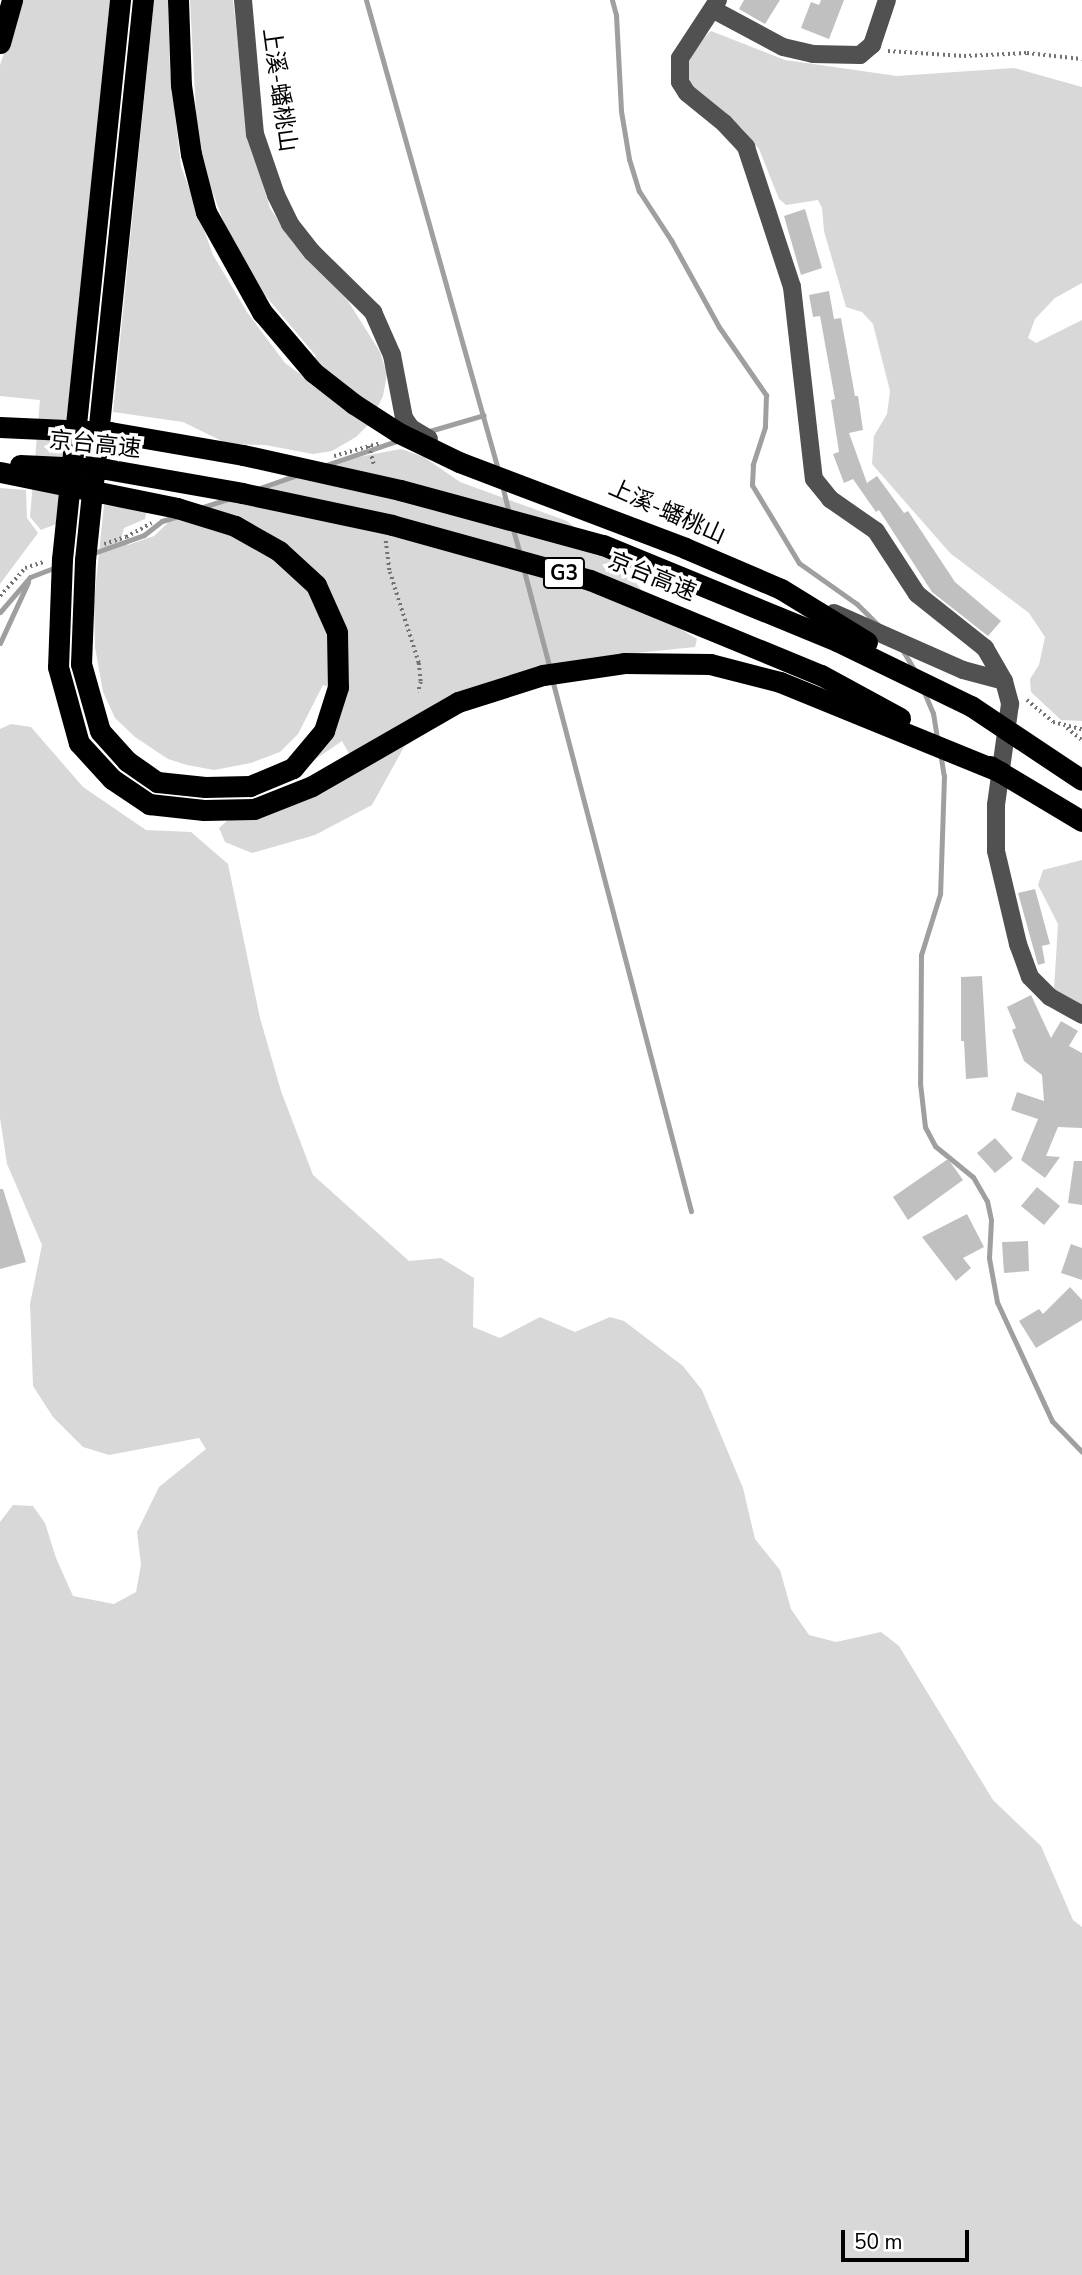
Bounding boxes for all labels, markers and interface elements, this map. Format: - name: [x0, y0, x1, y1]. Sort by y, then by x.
- street label: 上溪-蟠桃山: [257, 26, 301, 154]
- street label: 京台高速: [48, 426, 142, 464]
- street label: 上溪-蟠桃山: [604, 474, 730, 550]
- street label: 京台高速: [604, 547, 700, 607]
- road number: G3: [541, 556, 587, 590]
- scale bar: [844, 2216, 972, 2260]
- text: 50 m: [854, 2228, 903, 2256]

